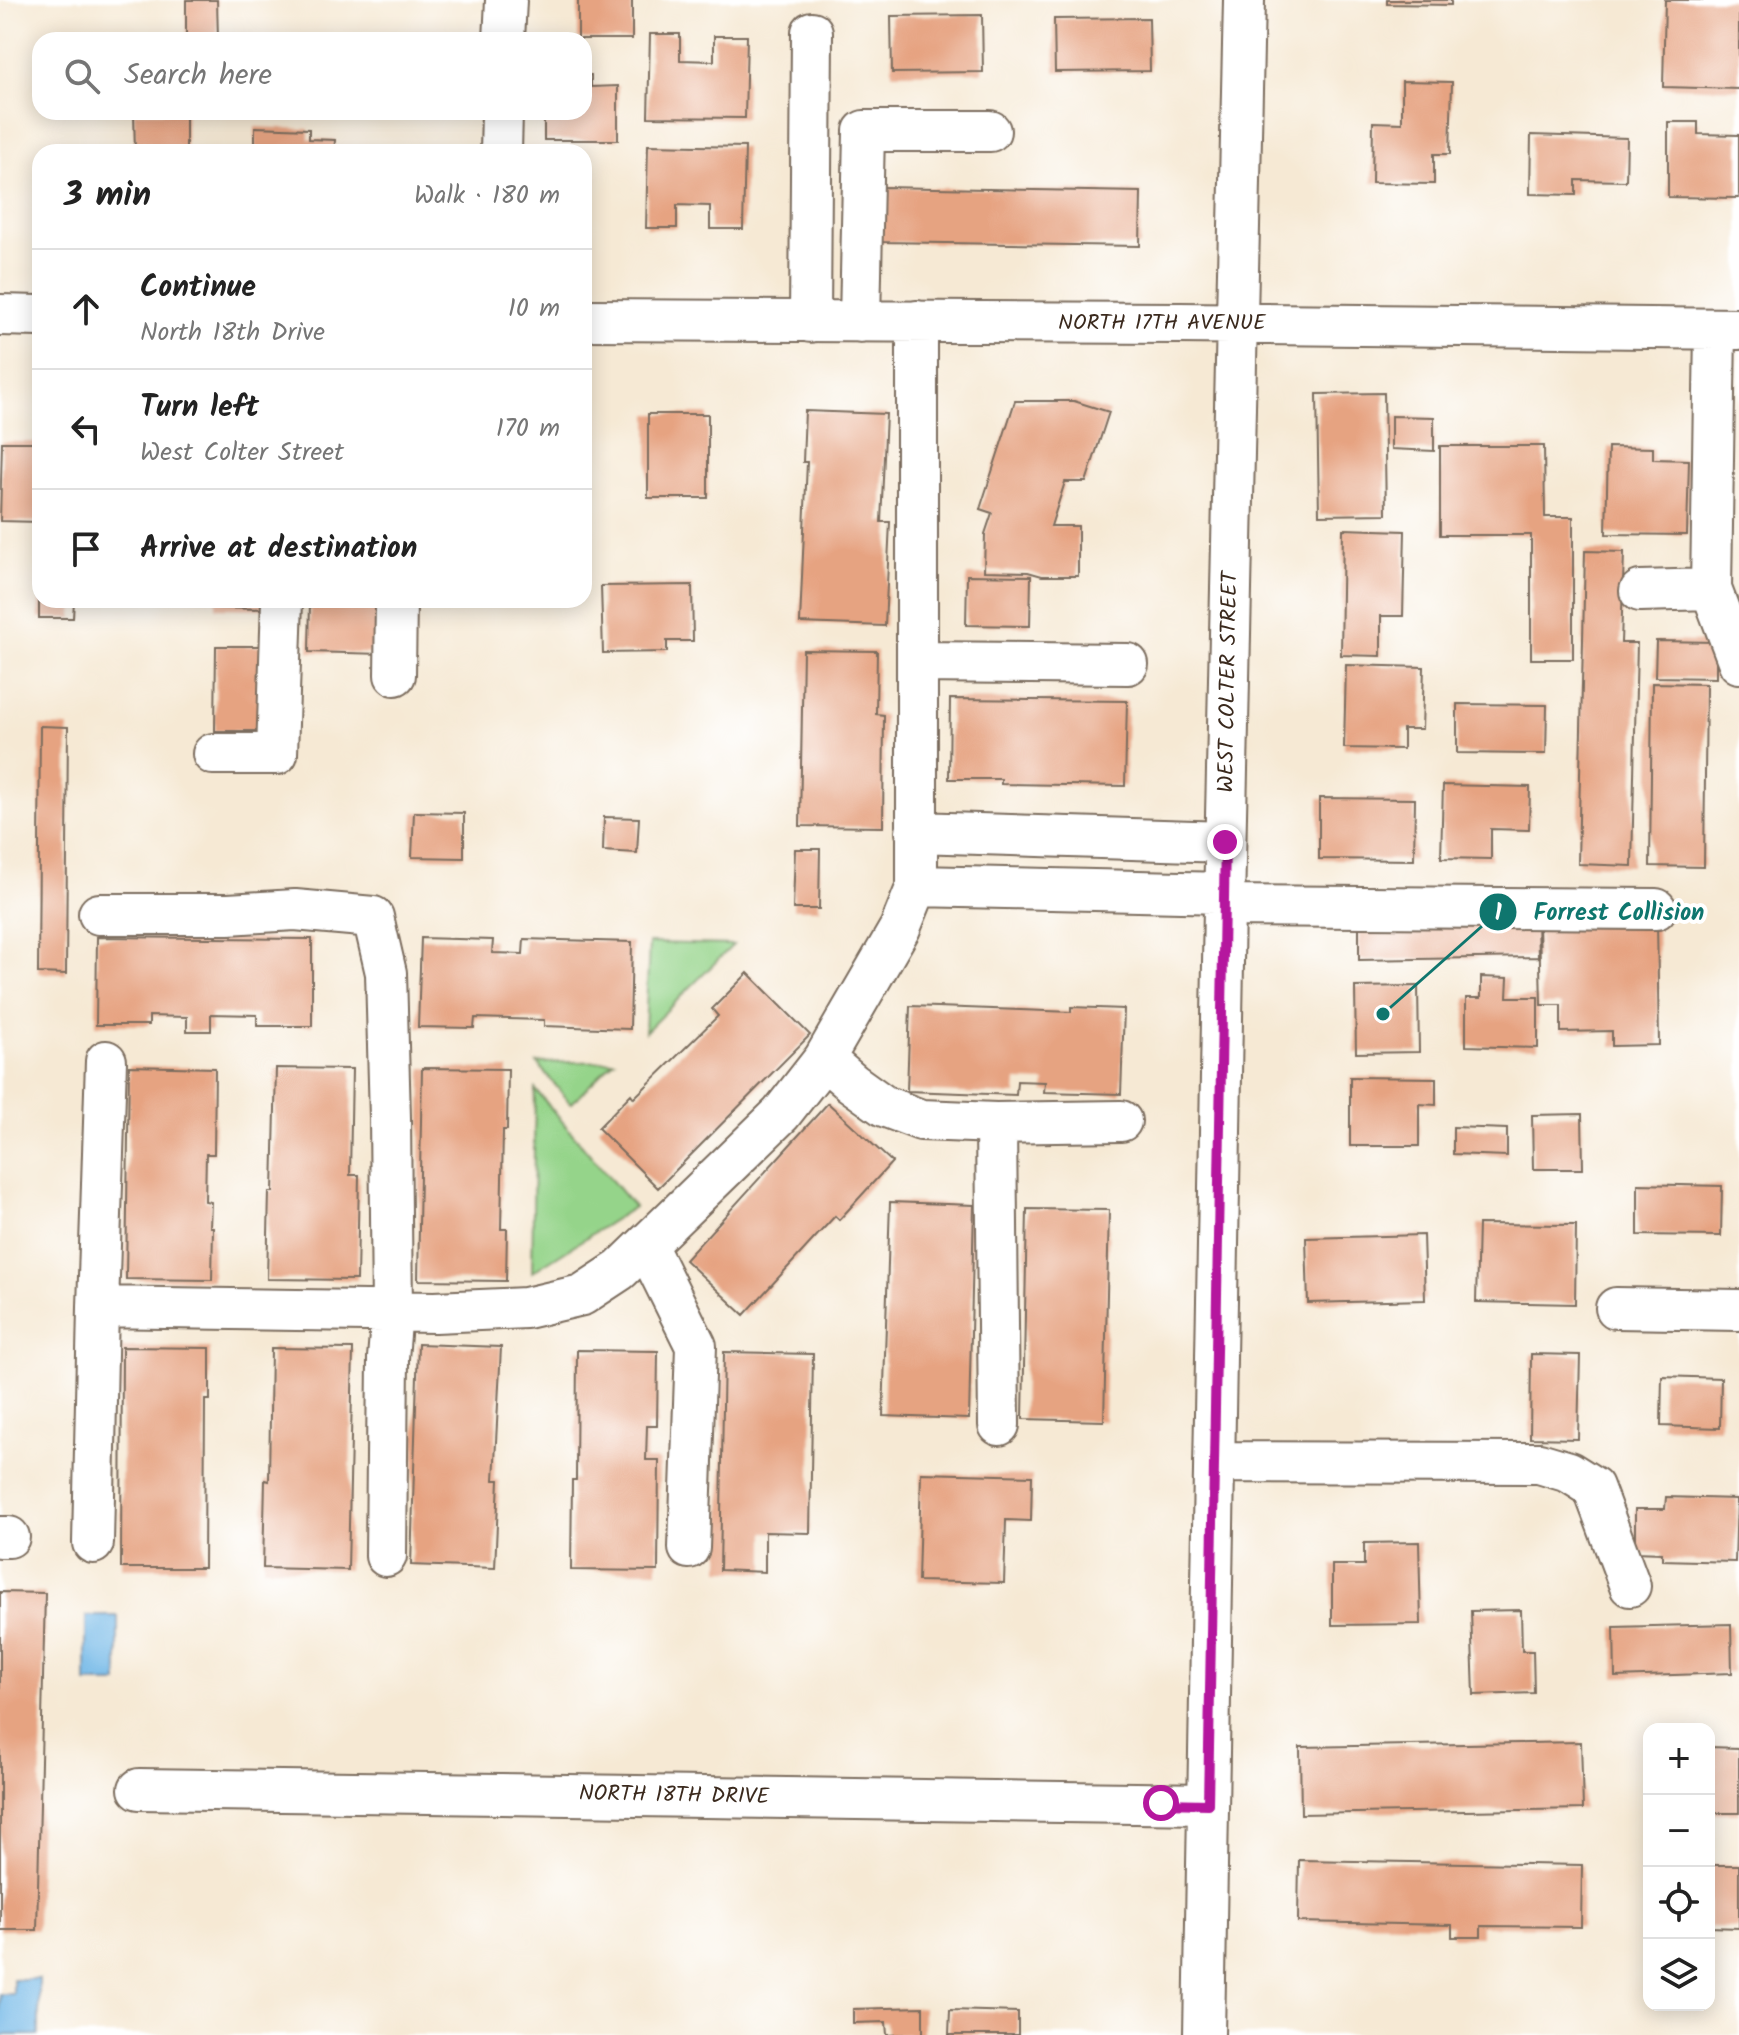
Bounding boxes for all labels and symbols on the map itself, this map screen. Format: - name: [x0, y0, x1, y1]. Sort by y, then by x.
- street label: NORTH 17TH AVENUE: [1058, 306, 1267, 341]
- street label: WEST COLTER STREET: [1210, 569, 1248, 793]
- route end: [1207, 824, 1243, 860]
- callout: Forrest Collision: [1478, 888, 1720, 936]
- text: 1: [1494, 894, 1502, 933]
- text: Forrest Collision: [1534, 894, 1704, 933]
- street label: NORTH 18TH DRIVE: [578, 1777, 771, 1815]
- route start: [1143, 1785, 1179, 1821]

